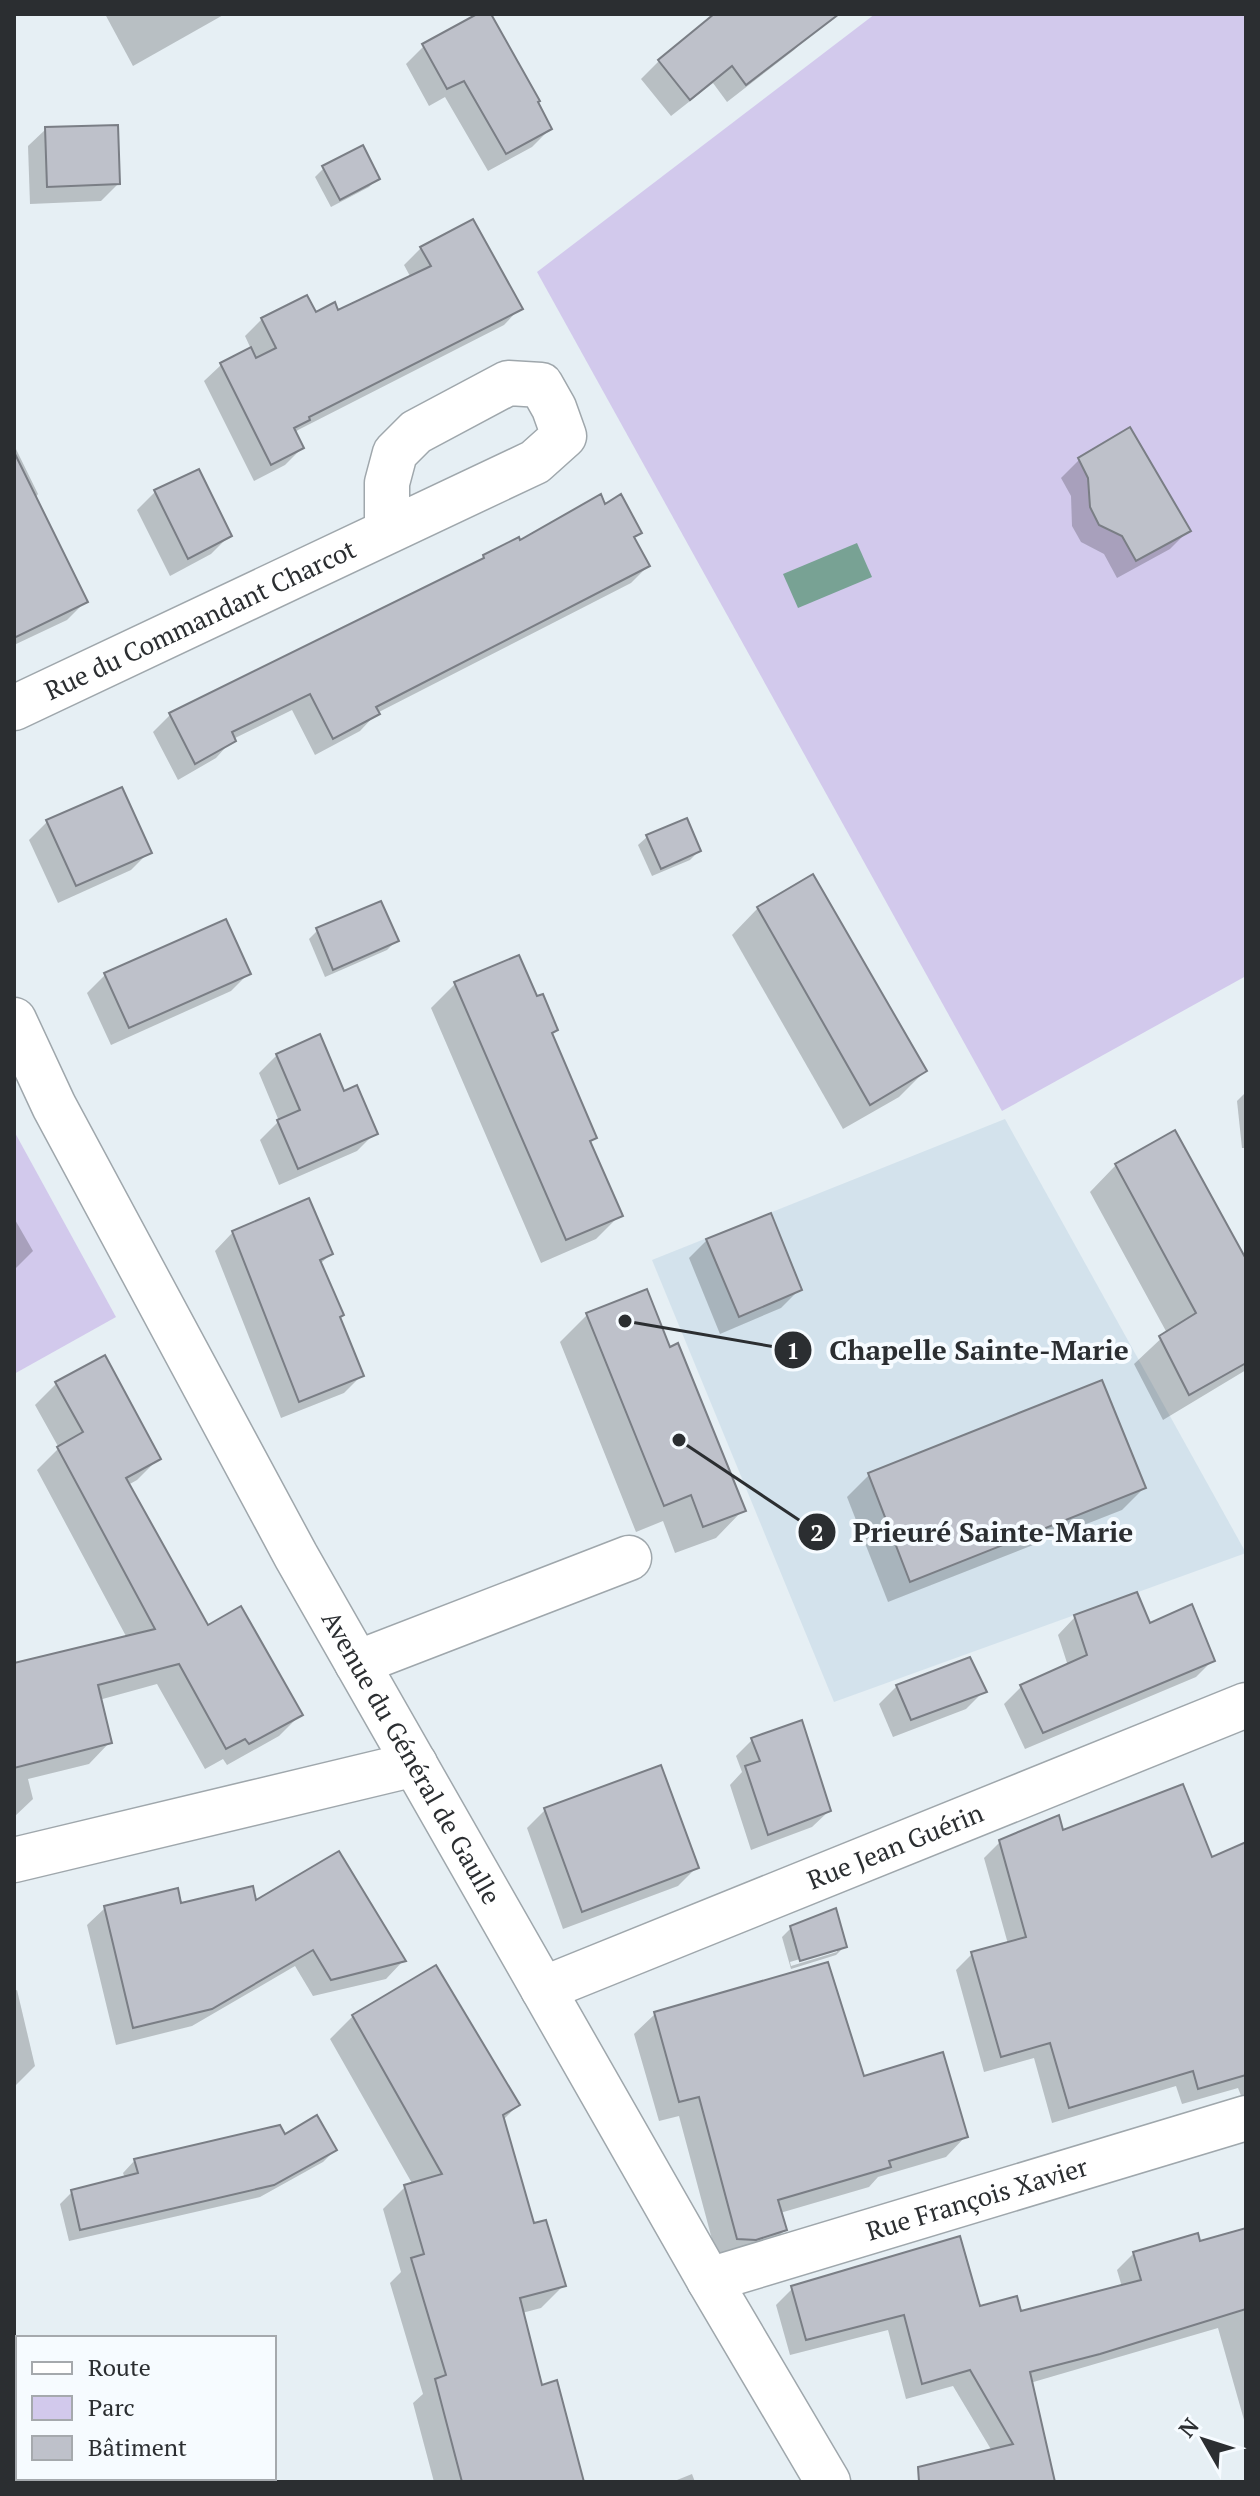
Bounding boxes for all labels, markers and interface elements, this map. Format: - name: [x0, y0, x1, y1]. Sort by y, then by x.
- street label: Rue du Commandant Charcot: [39, 531, 361, 707]
- callout: Chapelle Sainte-Marie: [773, 1324, 1145, 1376]
- text: Chapelle Sainte-Marie: [829, 1331, 1129, 1368]
- text: 1: [786, 1334, 800, 1366]
- callout: Prieuré Sainte-Marie: [797, 1506, 1150, 1558]
- text: Prieuré Sainte-Marie: [853, 1513, 1133, 1550]
- text: 2: [810, 1516, 824, 1548]
- street label: Avenue du Général de Gaulle: [315, 1604, 509, 1910]
- street label: Rue Jean Guérin: [802, 1795, 988, 1897]
- street label: Rue François Xavier: [862, 2149, 1092, 2248]
- legend: [16, 2336, 276, 2480]
- text: Route: [88, 2351, 151, 2383]
- text: Parc: [88, 2391, 135, 2423]
- north arrow: [1164, 2400, 1244, 2480]
- text: N: [1172, 2411, 1205, 2443]
- text: Bâtiment: [88, 2431, 187, 2463]

